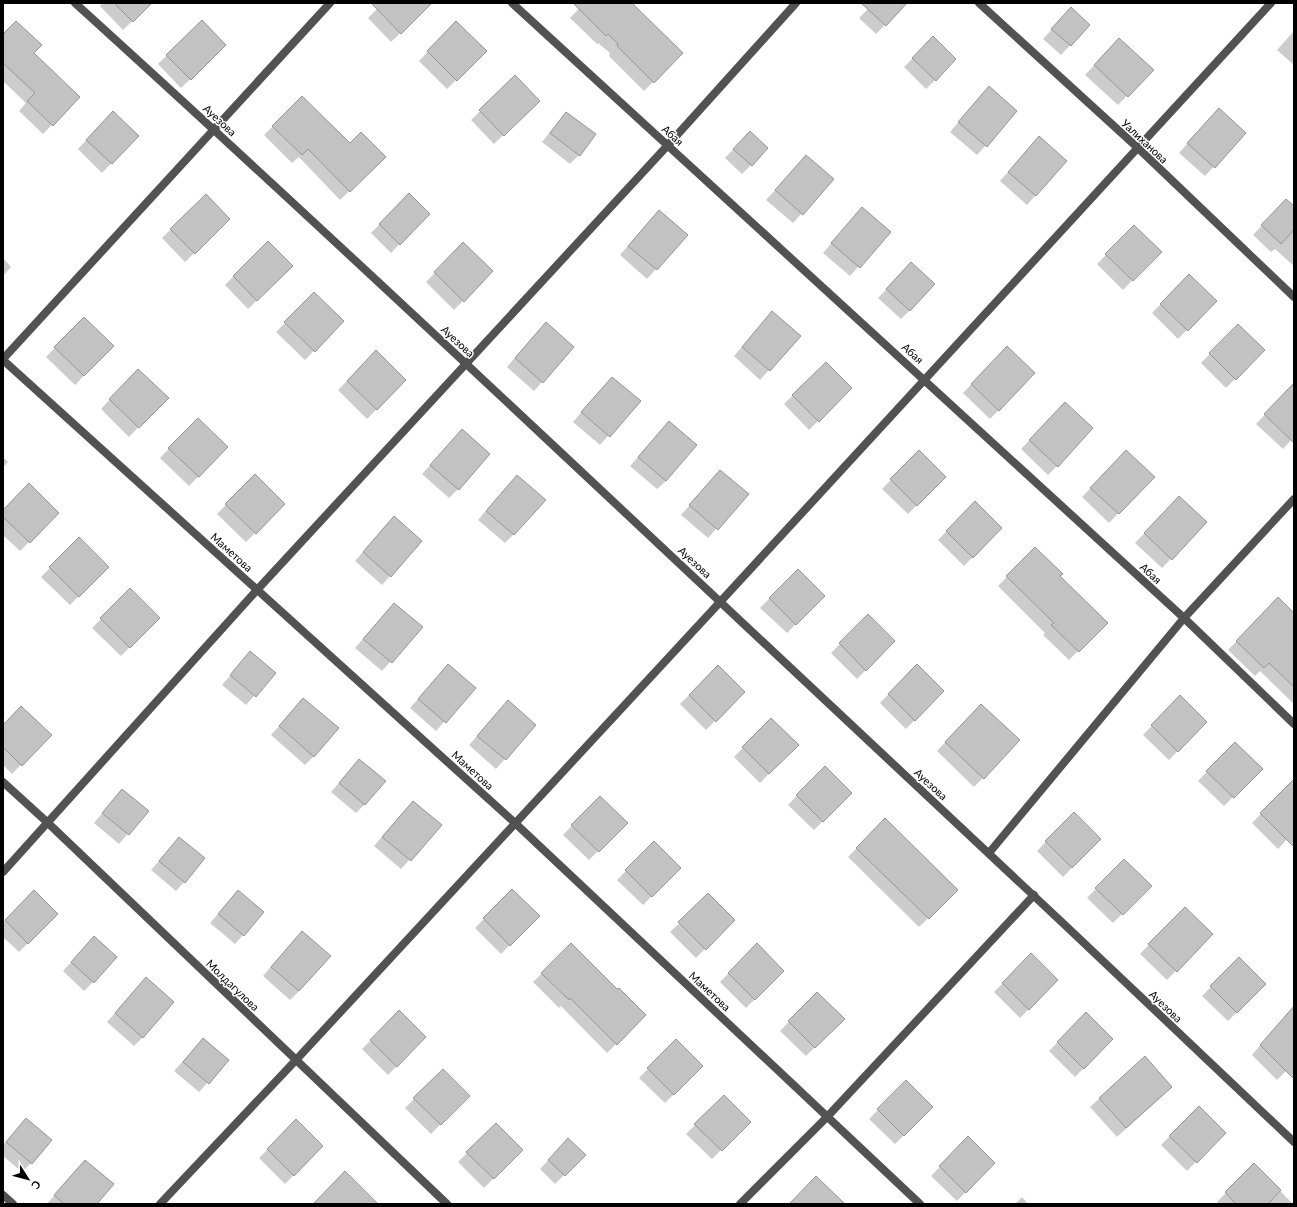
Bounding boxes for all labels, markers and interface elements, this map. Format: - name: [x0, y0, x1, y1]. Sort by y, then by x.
- street label: Ауезова: [201, 101, 239, 139]
- street label: Уалиханова: [1119, 116, 1171, 166]
- street label: Абая: [660, 122, 686, 148]
- street label: Ауезова: [439, 322, 477, 360]
- street label: Абая: [900, 340, 926, 366]
- street label: Маметова: [209, 530, 255, 574]
- street label: Ауезова: [676, 543, 714, 581]
- street label: Абая: [1138, 560, 1164, 586]
- street label: Маметова: [450, 748, 496, 792]
- street label: Ауезова: [912, 765, 950, 803]
- street label: Молдагулова: [204, 957, 262, 1013]
- street label: Маметова: [687, 969, 733, 1013]
- street label: Ауезова: [1147, 987, 1185, 1025]
- north arrow: [8, 1159, 48, 1199]
- text: С: [29, 1178, 44, 1193]

